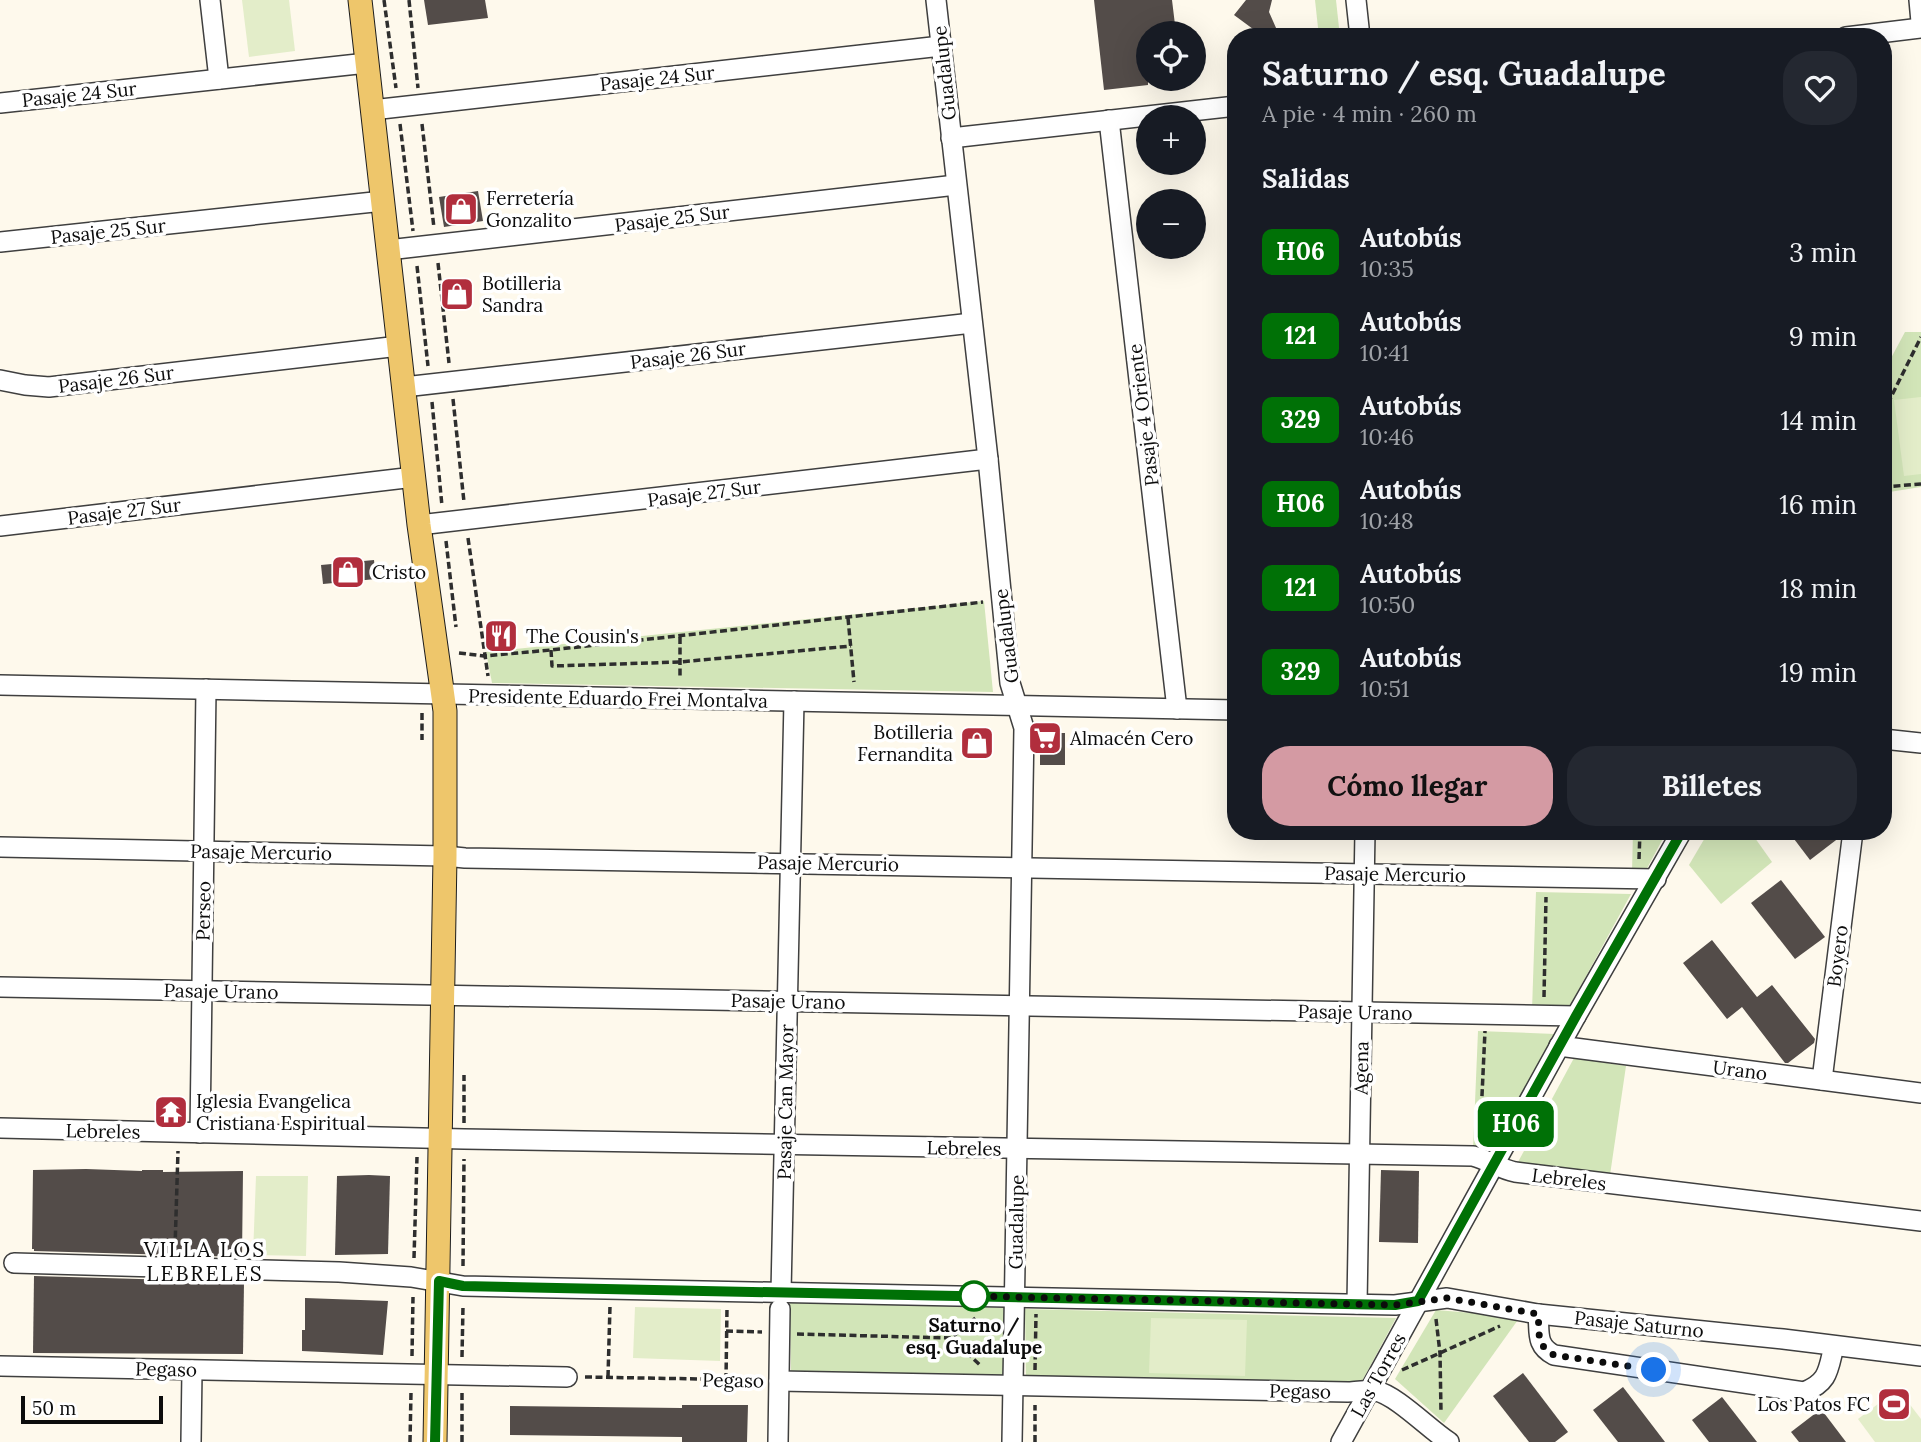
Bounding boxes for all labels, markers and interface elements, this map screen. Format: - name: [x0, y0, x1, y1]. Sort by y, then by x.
- map controls: [1136, 21, 1206, 259]
- button: locate: [1136, 21, 1206, 91]
- street label: Guadalupe: [927, 25, 961, 121]
- button: heart: [1783, 51, 1857, 125]
- text: Saturno / esq. Guadalupe: [1262, 52, 1666, 94]
- street label: Pasaje 24 Sur: [598, 60, 716, 96]
- street label: Pasaje 24 Sur: [20, 76, 138, 112]
- text: A pie · 4 min · 260 m: [1262, 99, 1477, 128]
- button: +: [1136, 105, 1206, 175]
- text: Salidas: [1262, 162, 1350, 195]
- place label: Ferretería Gonzalito: [486, 186, 574, 232]
- button: −: [1136, 189, 1206, 259]
- shop icon: Ferretería Gonzalito: [442, 190, 480, 228]
- street label: Pasaje 25 Sur: [613, 199, 732, 237]
- street label: Pasaje 25 Sur: [49, 213, 168, 249]
- text: Autobús: [1360, 221, 1462, 254]
- text: H06: [1276, 236, 1325, 267]
- text: 3 min: [1789, 236, 1857, 269]
- text: 10:35: [1360, 254, 1414, 283]
- place label: Botilleria Sandra: [482, 271, 562, 317]
- shop icon: Botilleria Sandra: [438, 275, 476, 313]
- text: Autobús: [1360, 305, 1462, 338]
- text: 121: [1284, 320, 1317, 351]
- text: 9 min: [1789, 320, 1857, 353]
- street label: Pasaje 26 Sur: [629, 336, 748, 374]
- text: 10:41: [1360, 338, 1409, 367]
- street label: Pasaje 4 Oriente: [1122, 342, 1164, 488]
- street label: Pasaje 26 Sur: [57, 360, 176, 398]
- text: Autobús: [1360, 389, 1462, 422]
- text: 329: [1280, 404, 1321, 435]
- text: 14 min: [1780, 404, 1857, 437]
- text: 10:46: [1360, 422, 1414, 451]
- text: Autobús: [1360, 473, 1462, 506]
- street label: Pasaje 27 Sur: [646, 474, 763, 512]
- text: H06: [1276, 488, 1325, 519]
- text: 16 min: [1779, 488, 1857, 521]
- street label: Pasaje 27 Sur: [66, 492, 183, 530]
- text: 10:48: [1360, 506, 1414, 535]
- shop icon: Cristo: [329, 553, 367, 591]
- text: Autobús: [1360, 557, 1462, 590]
- place label: Cristo: [372, 560, 426, 584]
- text: 121: [1284, 572, 1317, 603]
- text: 18 min: [1780, 572, 1857, 605]
- street label: Guadalupe: [988, 587, 1024, 685]
- text: 10:50: [1360, 590, 1415, 619]
- restaurant icon: The Cousin's: [482, 617, 520, 655]
- place label: The Cousin's: [526, 624, 639, 648]
- text: Autobús: [1360, 641, 1462, 674]
- text: 329: [1280, 656, 1321, 687]
- text: 19 min: [1779, 656, 1857, 689]
- text: 10:51: [1360, 674, 1409, 703]
- street label: Presidente Eduardo Frei Montalva: [468, 683, 768, 713]
- supermarket icon: Almacén Cero: [1026, 719, 1064, 757]
- place label: Botilleria Fernandita: [857, 720, 953, 766]
- shop icon: Botilleria Fernandita: [958, 724, 996, 762]
- place label: Almacén Cero: [1069, 726, 1193, 750]
- button: Cómo llegar: [1262, 746, 1553, 826]
- button: Billetes: [1567, 746, 1857, 826]
- street label: Pasaje Mercurio: [190, 839, 332, 865]
- street label: Pasaje Mercurio: [757, 850, 899, 876]
- street label: Pasaje Mercurio: [1324, 861, 1466, 887]
- street label: Perseo: [190, 881, 216, 941]
- street label: Boyero: [1821, 924, 1853, 988]
- street label: Pasaje Urano: [163, 978, 279, 1004]
- street label: Pasaje Urano: [730, 988, 846, 1014]
- street label: Pasaje Urano: [1297, 999, 1413, 1025]
- street label: Pasaje Can Mayor: [772, 1023, 798, 1180]
- street label: Agena: [1349, 1041, 1373, 1096]
- street label: Urano: [1711, 1055, 1769, 1085]
- place label: Iglesia Evangelica Cristiana Espiritual: [196, 1089, 365, 1135]
- temple icon: Iglesia Evangelica Cristiana Espiritual: [152, 1093, 190, 1131]
- line badge: H06: [1476, 1101, 1556, 1147]
- text: H06: [1492, 1108, 1540, 1139]
- street label: Lebreles: [65, 1118, 141, 1144]
- street label: Lebreles: [926, 1135, 1002, 1161]
- street label: Lebreles: [1530, 1163, 1608, 1196]
- street label: Guadalupe: [1003, 1174, 1029, 1270]
- district label: VILLA LOS LEBRELES: [143, 1236, 266, 1287]
- marker: Saturno / esq. Guadalupe: [959, 1281, 989, 1311]
- street label: Pasaje Saturno: [1573, 1305, 1705, 1343]
- place label: Saturno / esq. Guadalupe: [906, 1313, 1042, 1359]
- street label: Las Torres: [1345, 1328, 1411, 1421]
- your location: [1636, 1352, 1671, 1387]
- street label: Pegaso: [135, 1356, 197, 1382]
- street label: Pegaso: [702, 1367, 764, 1393]
- street label: Pegaso: [1269, 1378, 1331, 1404]
- sports icon: Los Patos FC: [1875, 1385, 1913, 1423]
- place label: Los Patos FC: [1757, 1392, 1870, 1416]
- scale bar: [21, 1393, 163, 1425]
- text: 50 m: [32, 1396, 76, 1420]

